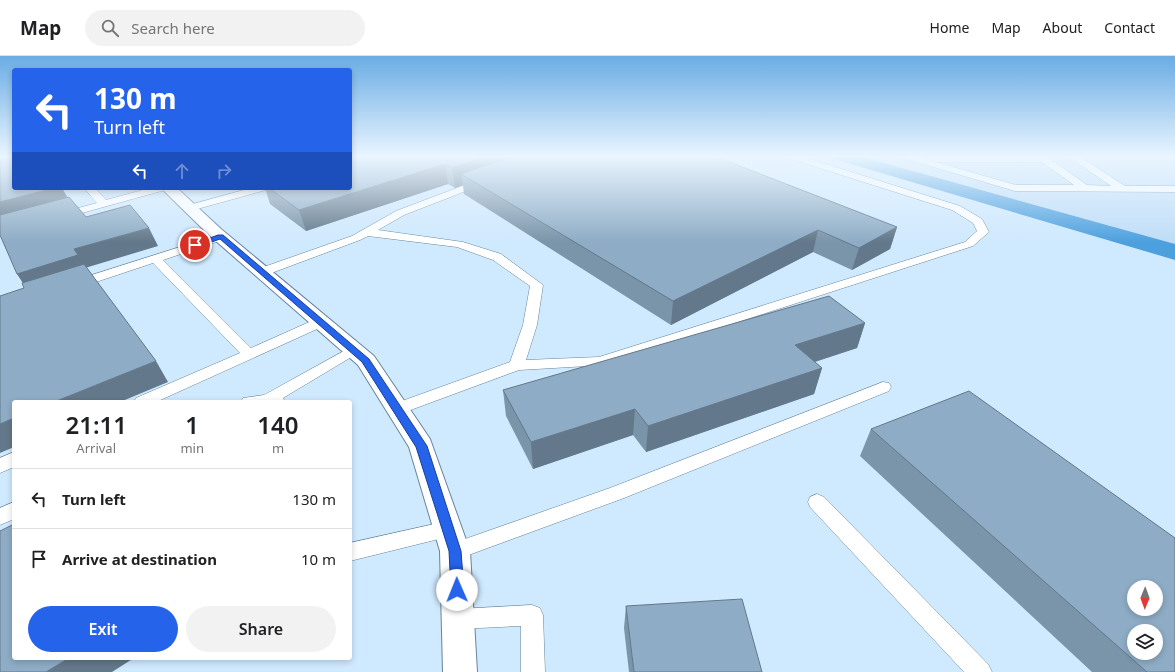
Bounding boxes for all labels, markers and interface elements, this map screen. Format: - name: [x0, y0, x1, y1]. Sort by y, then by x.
- search box: [85, 10, 365, 46]
- text: Map: [20, 15, 61, 41]
- icon: search: [99, 17, 121, 39]
- text: Search here: [131, 18, 215, 38]
- text: Home: [930, 18, 969, 37]
- text: Map: [991, 18, 1021, 37]
- text: About: [1043, 18, 1082, 37]
- text: Contact: [1104, 18, 1155, 37]
- text: 130 m: [94, 79, 177, 117]
- icon: left: [28, 84, 80, 136]
- text: Turn left: [94, 115, 165, 139]
- icon: left: [129, 160, 151, 182]
- icon: ahead: [171, 160, 193, 182]
- icon: right: [213, 160, 235, 182]
- pin: [178, 228, 212, 262]
- icon: arrive: [184, 234, 206, 256]
- text: 21:11: [65, 408, 127, 441]
- text: 1: [185, 408, 199, 441]
- text: 140: [257, 408, 299, 441]
- text: Arrival: [76, 439, 116, 457]
- text: min: [180, 439, 204, 457]
- text: m: [272, 439, 284, 457]
- icon: left: [28, 488, 50, 510]
- text: Turn left: [62, 489, 126, 509]
- text: 130 m: [292, 489, 336, 509]
- icon: arrive: [28, 548, 50, 570]
- text: Arrive at destination: [62, 549, 217, 569]
- text: 10 m: [301, 549, 336, 569]
- position arrow: [436, 569, 478, 611]
- north arrow: [1127, 580, 1163, 616]
- map controls: [1127, 580, 1163, 660]
- button: Exit: [28, 606, 178, 652]
- button: Share: [186, 606, 336, 652]
- button: layers: [1127, 624, 1163, 660]

